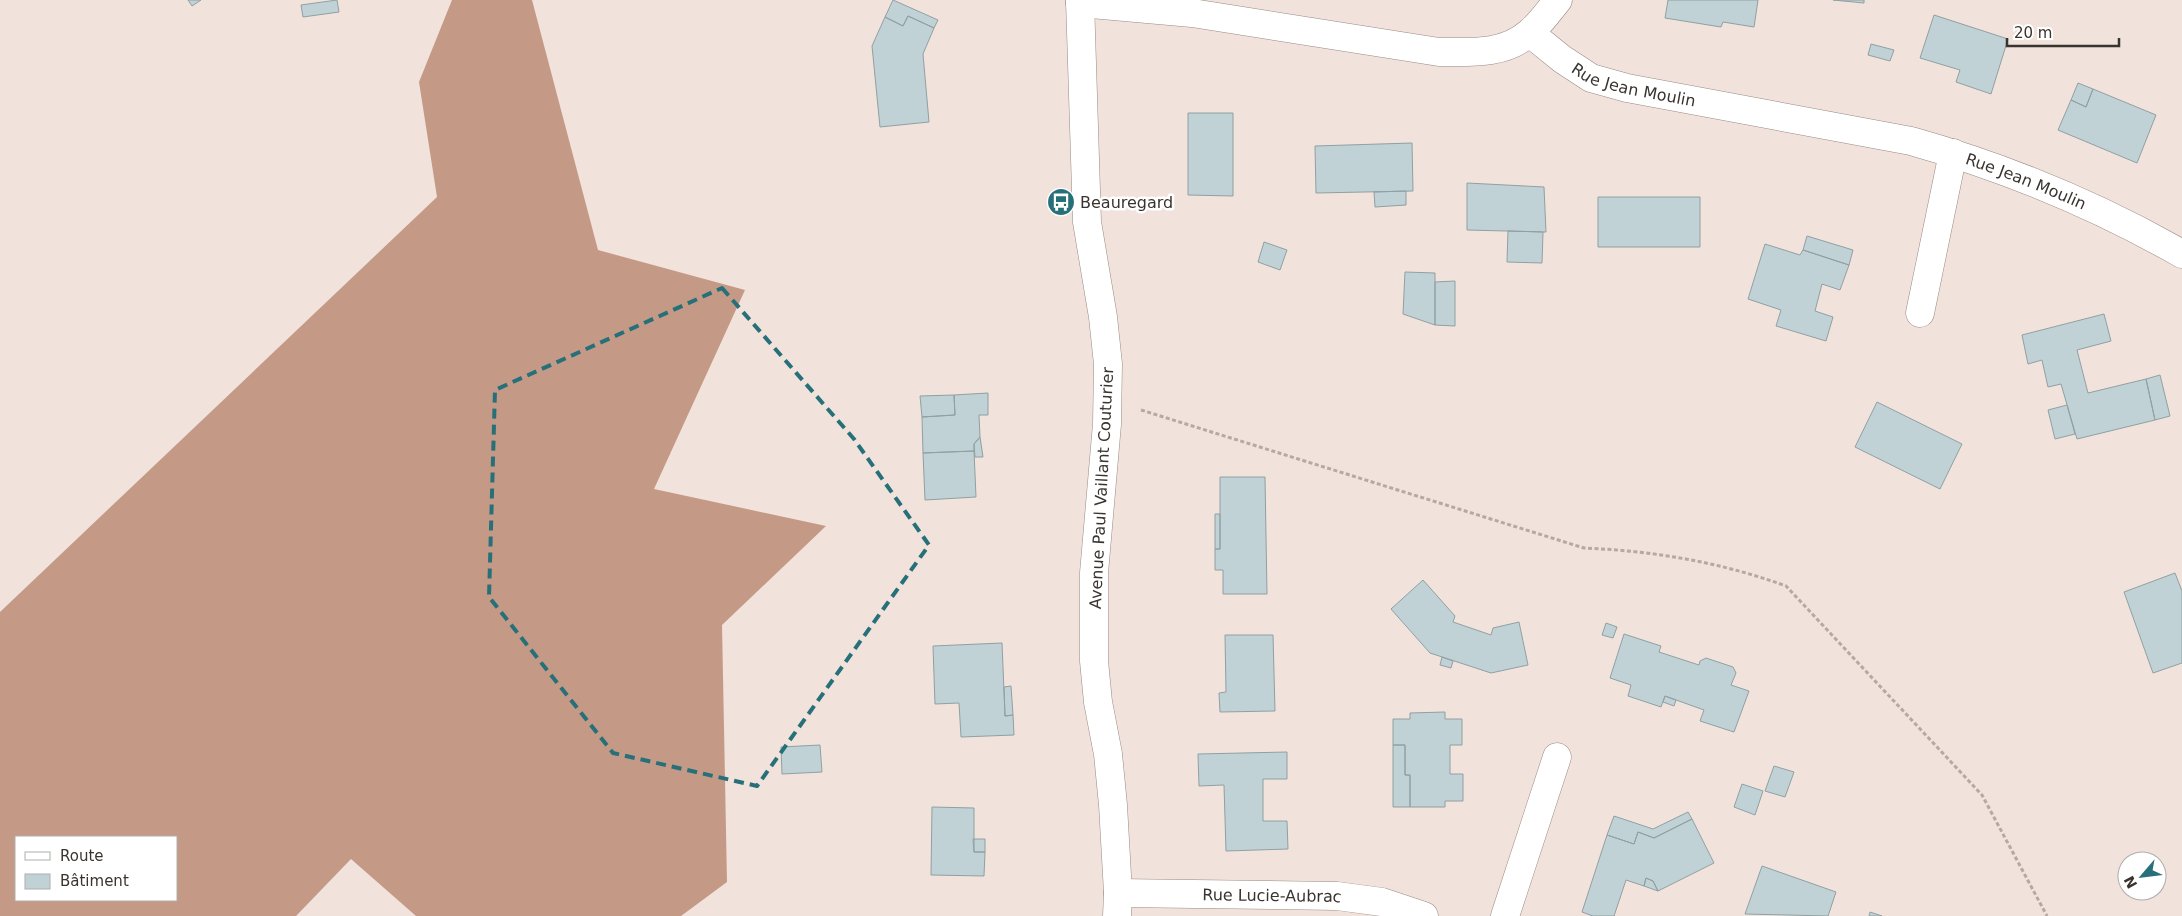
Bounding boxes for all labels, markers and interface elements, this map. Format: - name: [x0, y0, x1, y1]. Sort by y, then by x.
- scale bar: [2007, 15, 2120, 47]
- text: 20 m: [2014, 24, 2052, 42]
- street label: Rue Jean Moulin: [1568, 59, 1697, 111]
- street label: Rue Jean Moulin: [1963, 149, 2089, 214]
- bus stop icon: Beauregard: [1046, 187, 1076, 217]
- place label: Beauregard: [1080, 193, 1173, 212]
- street label: Avenue Paul Vaillant Couturier: [1086, 366, 1117, 609]
- legend: [15, 836, 178, 901]
- text: Route: [60, 847, 104, 865]
- north arrow: [2117, 851, 2167, 901]
- text: Bâtiment: [60, 872, 129, 890]
- text: N: [2121, 873, 2140, 891]
- street label: Rue Lucie-Aubrac: [1202, 885, 1343, 907]

